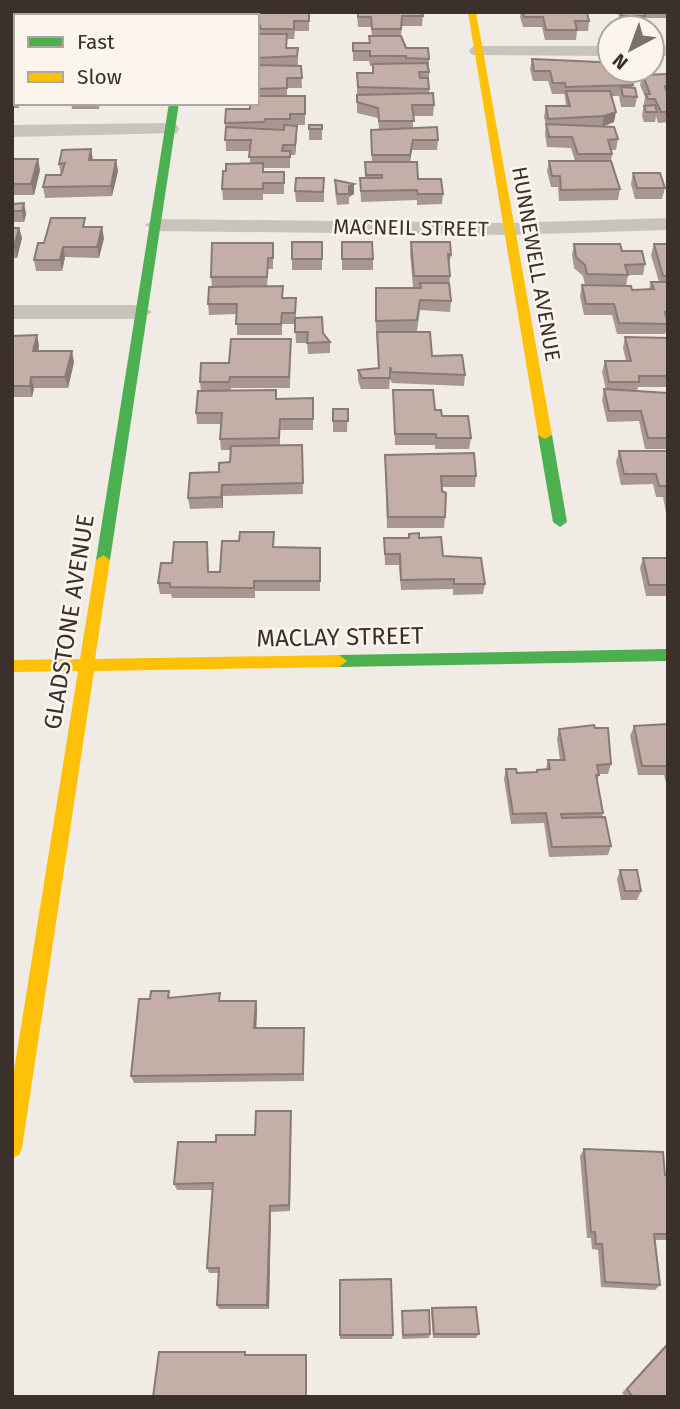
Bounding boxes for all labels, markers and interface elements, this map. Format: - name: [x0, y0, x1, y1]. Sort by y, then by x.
- legend: [14, 14, 259, 105]
- north arrow: [596, 14, 666, 84]
- text: Fast: [77, 29, 115, 55]
- text: N: [608, 49, 632, 74]
- text: Slow: [77, 64, 122, 90]
- street label: HUNNEWELL AVENUE: [506, 165, 566, 363]
- street label: MACNEIL STREET: [333, 214, 489, 242]
- street label: GLADSTONE AVENUE: [38, 512, 100, 732]
- street label: MACLAY STREET: [256, 622, 424, 652]

